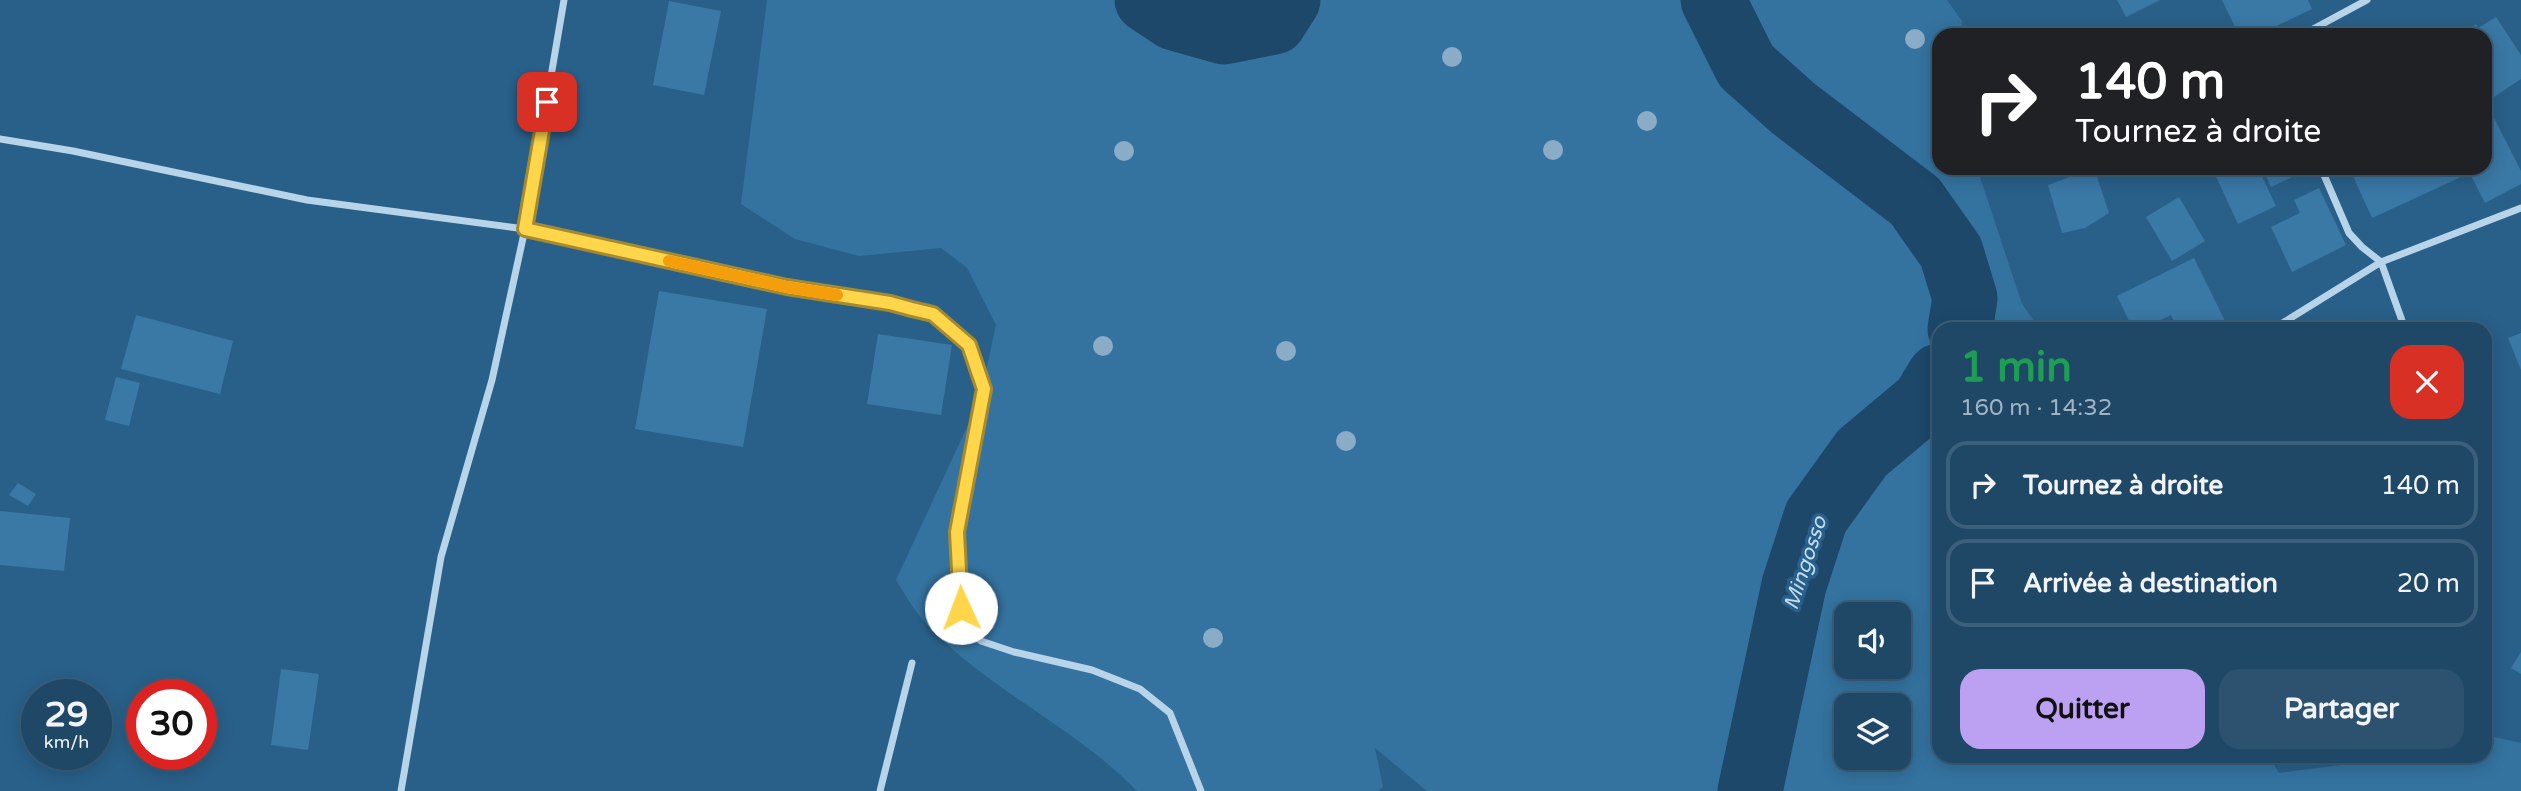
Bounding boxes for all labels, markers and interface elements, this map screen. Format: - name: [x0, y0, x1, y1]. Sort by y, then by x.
- text: 140 m: [2075, 53, 2225, 112]
- icon: right: [1960, 56, 2051, 147]
- pin: [517, 72, 577, 132]
- icon: arrive: [528, 83, 566, 121]
- text: Tournez à droite: [2075, 113, 2321, 151]
- text: 1 min: [1960, 342, 2072, 393]
- button: close: [2390, 345, 2464, 419]
- text: 160 m · 14:32: [1960, 394, 2112, 422]
- icon: right: [1964, 466, 2002, 504]
- text: Tournez à droite: [2023, 470, 2223, 501]
- text: 140 m: [2380, 470, 2460, 501]
- water label: Mingosso: [1779, 512, 1833, 613]
- icon: arrive: [1964, 564, 2002, 602]
- text: Arrivée à destination: [2023, 568, 2278, 599]
- text: 20 m: [2397, 568, 2460, 599]
- position arrow: [924, 571, 998, 645]
- map controls: [1834, 602, 1911, 770]
- button: sound: [1834, 602, 1911, 679]
- button: Quitter: [1960, 669, 2205, 749]
- button: Partager: [2219, 669, 2464, 749]
- speed limit sign: 30: [126, 679, 217, 770]
- button: layers: [1834, 693, 1911, 770]
- text: 29: [45, 694, 88, 736]
- text: km/h: [44, 731, 89, 753]

